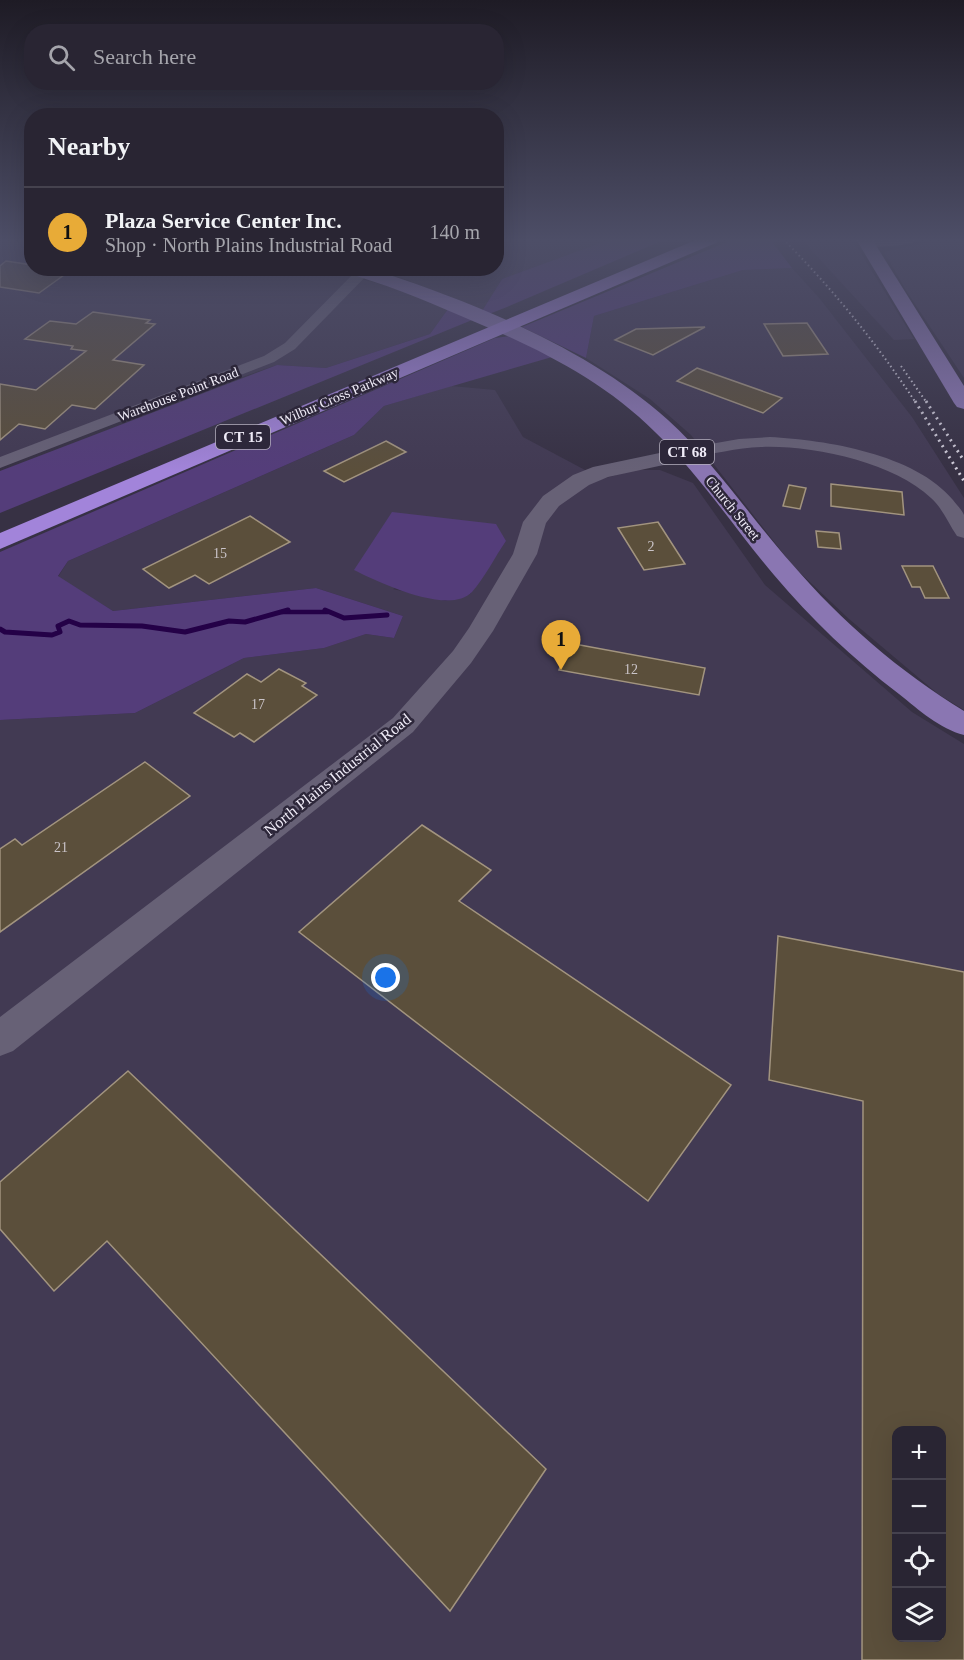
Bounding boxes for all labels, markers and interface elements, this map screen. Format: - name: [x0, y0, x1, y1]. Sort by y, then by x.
- search box: [24, 24, 504, 90]
- icon: search: [45, 41, 78, 74]
- text: Search here: [93, 44, 196, 69]
- text: Nearby: [48, 132, 130, 161]
- text: Plaza Service Center Inc.: [105, 208, 342, 233]
- text: 1: [63, 221, 73, 243]
- text: 140 m: [429, 221, 480, 243]
- text: Shop · North Plains Industrial Road: [105, 234, 392, 256]
- street label: Warehouse Point Road: [116, 365, 241, 424]
- street label: Wilbur Cross Parkway: [278, 365, 401, 428]
- road number: CT 15: [216, 425, 270, 449]
- road number: CT 68: [660, 440, 714, 464]
- street label: Church Street: [702, 474, 763, 543]
- house number: 2: [648, 539, 655, 554]
- house number: 15: [213, 546, 227, 561]
- pin: 1: [542, 620, 580, 670]
- house number: 12: [624, 662, 638, 677]
- house number: 17: [251, 697, 265, 712]
- street label: North Plains Industrial Road: [261, 710, 414, 839]
- house number: 21: [54, 840, 68, 855]
- your location: [371, 963, 400, 992]
- map controls: [892, 1426, 946, 1642]
- button: +: [892, 1426, 946, 1480]
- button: −: [892, 1480, 946, 1534]
- button: locate: [892, 1534, 946, 1588]
- button: layers: [892, 1588, 946, 1642]

